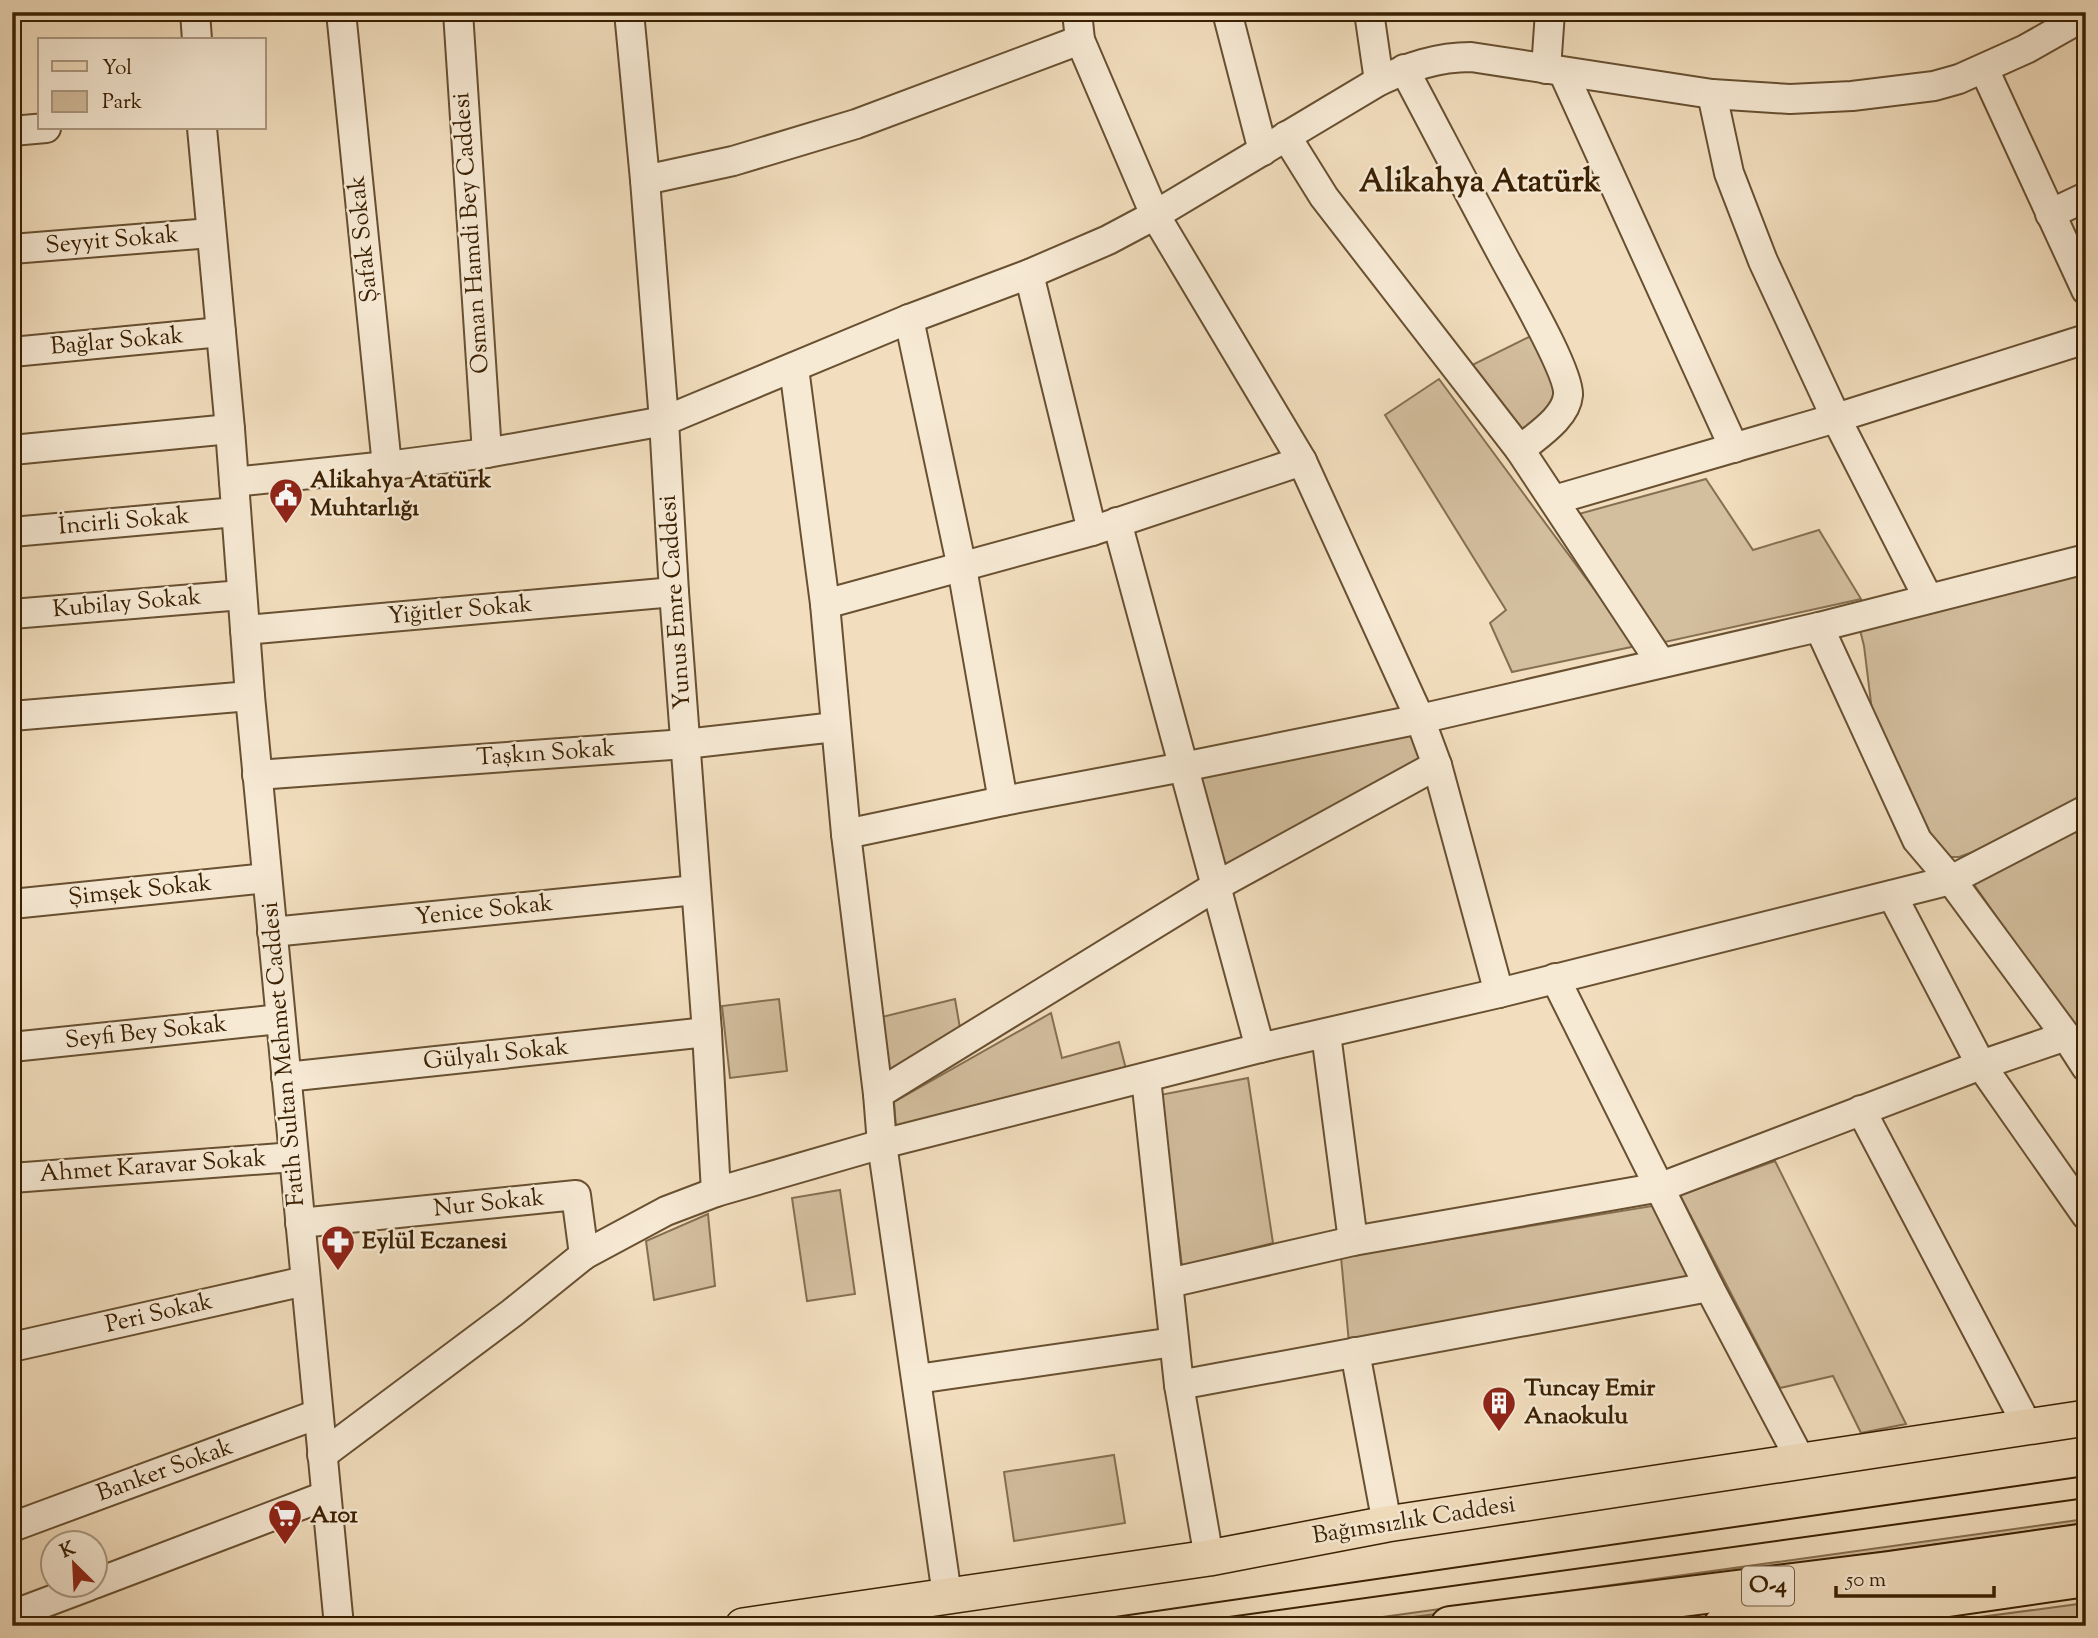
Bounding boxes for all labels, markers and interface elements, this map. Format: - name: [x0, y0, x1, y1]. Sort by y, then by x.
- legend: [38, 38, 266, 130]
- text: Yol: [102, 54, 132, 84]
- text: Park: [102, 88, 143, 118]
- street label: Osman Hamdi Bey Caddesi: [445, 91, 499, 375]
- district label: Alikahya Atatürk: [1359, 160, 1601, 206]
- street label: Şafak Sokak: [340, 174, 388, 304]
- street label: Seyyit Sokak: [44, 218, 180, 264]
- street label: Bağlar Sokak: [49, 319, 185, 365]
- place label: Alikahya Atatürk Muhtarlığı: [310, 464, 492, 526]
- public building icon: Alikahya Atatürk Muhtarlığı: [267, 476, 305, 525]
- street label: Yunus Emre Caddesi: [652, 493, 700, 710]
- street label: İncirli Sokak: [57, 499, 191, 545]
- street label: Kubilay Sokak: [51, 581, 203, 627]
- street label: Yiğitler Sokak: [386, 588, 534, 634]
- street label: Taşkın Sokak: [475, 732, 617, 776]
- street label: Şimşek Sokak: [67, 867, 213, 915]
- street label: Yenice Sokak: [413, 887, 555, 935]
- street label: Fatih Sultan Mehmet Caddesi: [254, 900, 314, 1208]
- street label: Seyfi Bey Sokak: [63, 1008, 229, 1058]
- street label: Gülyalı Sokak: [422, 1030, 570, 1080]
- street label: Ahmet Karavar Sokak: [38, 1142, 268, 1192]
- street label: Nur Sokak: [432, 1181, 546, 1227]
- pharmacy icon: Eylül Eczanesi: [319, 1223, 357, 1272]
- place label: Eylül Eczanesi: [362, 1225, 507, 1259]
- street label: Peri Sokak: [102, 1285, 216, 1343]
- place label: Tuncay Emir Anaokulu: [1524, 1372, 1656, 1434]
- building icon: Tuncay Emir Anaokulu: [1480, 1384, 1518, 1433]
- street label: Banker Sokak: [92, 1431, 238, 1511]
- street label: Bağımsızlık Caddesi: [1310, 1488, 1518, 1554]
- supermarket icon: A101: [266, 1497, 304, 1546]
- place label: A101: [310, 1499, 359, 1533]
- north arrow: [38, 1530, 108, 1600]
- text: K: [56, 1536, 80, 1566]
- scale bar: [1836, 1554, 1993, 1598]
- text: 50 m: [1845, 1566, 1886, 1596]
- road number: O-4: [1742, 1567, 1794, 1606]

